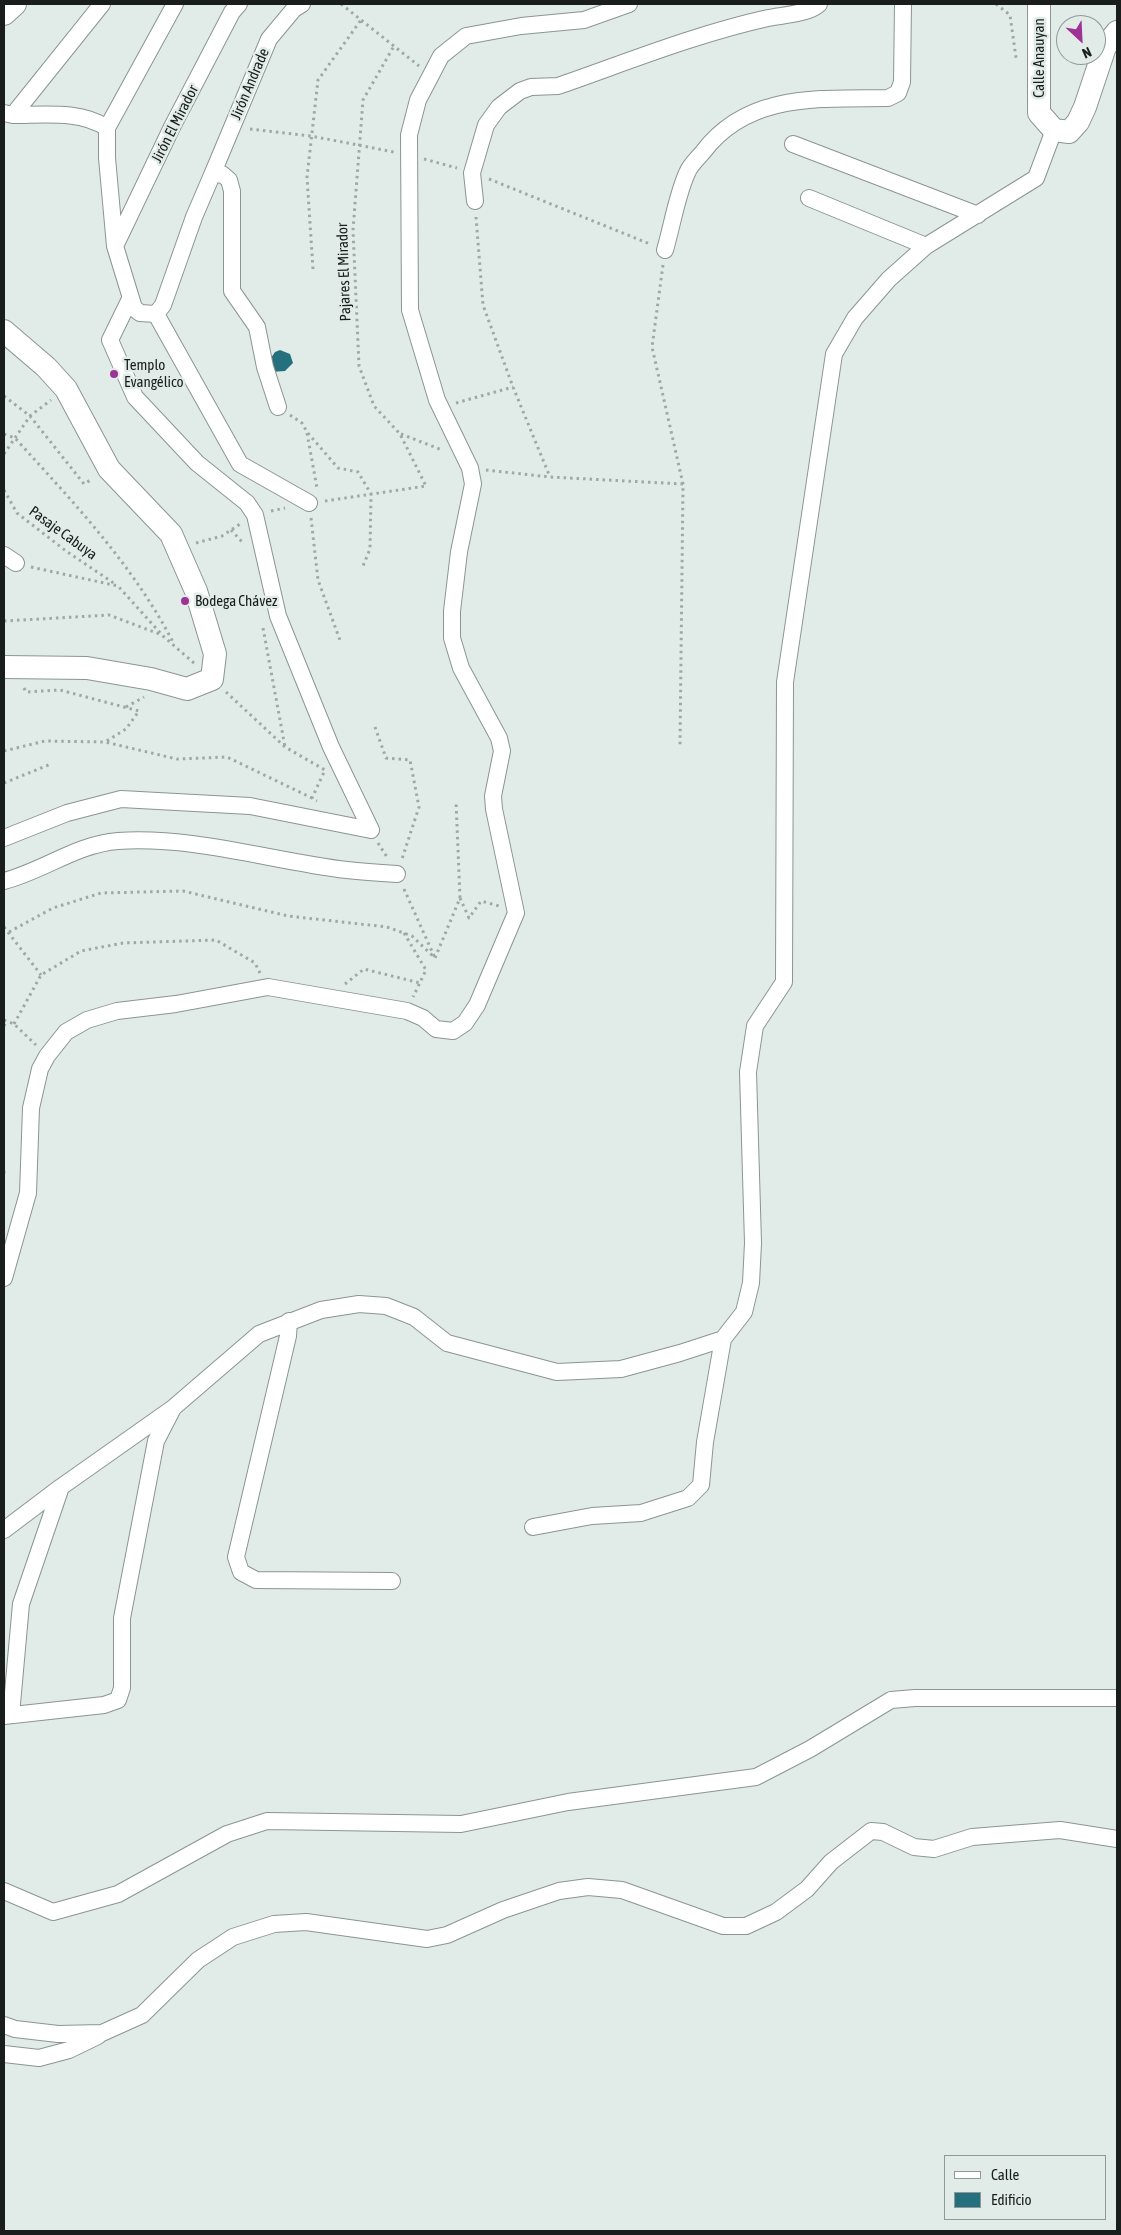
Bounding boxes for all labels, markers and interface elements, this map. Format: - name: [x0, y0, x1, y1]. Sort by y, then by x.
- north arrow: [1056, 15, 1106, 65]
- street label: Calle Anauyan: [1030, 18, 1048, 98]
- text: N: [1080, 44, 1094, 62]
- street label: Jirón Andrade: [227, 46, 273, 122]
- street label: Jirón El Mirador: [148, 82, 202, 166]
- street label: Pajares El Mirador: [333, 222, 355, 322]
- place label: Templo Evangélico: [124, 356, 184, 391]
- marker: Templo Evangélico: [108, 368, 120, 380]
- street label: Pasaje Cabuya: [25, 502, 101, 564]
- place label: Bodega Chávez: [195, 592, 277, 610]
- marker: Bodega Chávez: [179, 595, 191, 607]
- legend: [944, 2155, 1106, 2220]
- text: Calle: [991, 2166, 1019, 2183]
- text: Edificio: [991, 2191, 1032, 2208]

